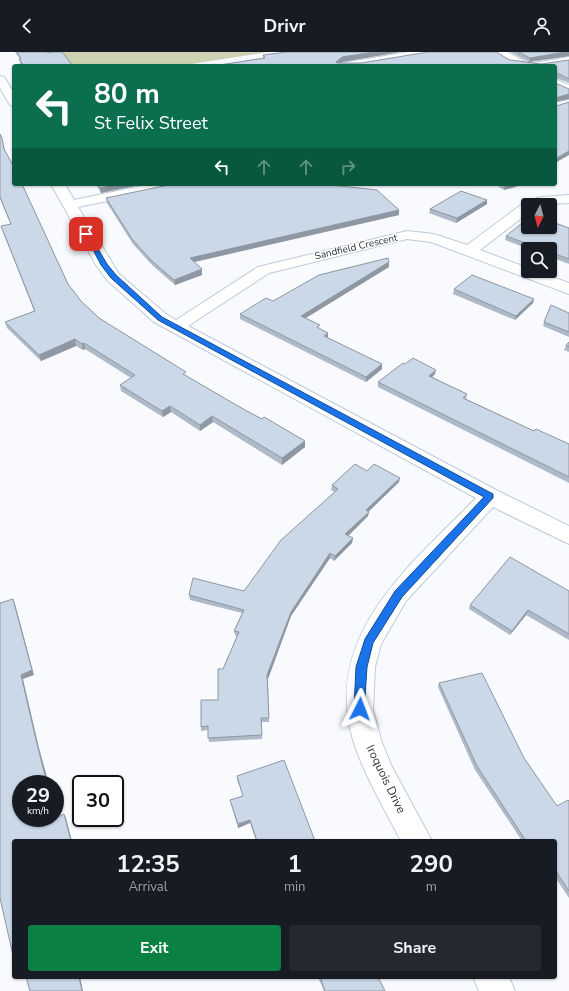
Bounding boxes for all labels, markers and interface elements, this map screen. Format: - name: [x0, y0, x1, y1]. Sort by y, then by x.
- text: Drivr: [264, 14, 305, 38]
- icon: back: [16, 15, 38, 37]
- icon: person: [531, 15, 553, 37]
- text: 80 m: [94, 75, 160, 113]
- icon: left: [28, 80, 80, 132]
- text: St Felix Street: [94, 111, 208, 135]
- icon: left: [211, 156, 233, 178]
- icon: ahead: [253, 156, 275, 178]
- icon: ahead: [295, 156, 317, 178]
- icon: right: [337, 156, 359, 178]
- north arrow: [521, 198, 557, 234]
- map controls: [521, 198, 557, 278]
- pin: [69, 217, 103, 251]
- icon: arrive: [75, 223, 97, 245]
- street label: Sandfield Crescent: [313, 231, 399, 263]
- button: search: [521, 242, 557, 278]
- position arrow: [339, 688, 381, 730]
- street label: Iroquois Drive: [362, 742, 410, 816]
- speed limit sign: 30: [72, 775, 124, 827]
- text: 29: [26, 782, 50, 809]
- text: km/h: [27, 804, 49, 818]
- text: 12:35: [116, 848, 180, 880]
- text: 1: [287, 848, 302, 880]
- text: 290: [410, 848, 453, 880]
- text: Arrival: [128, 878, 168, 896]
- text: min: [284, 878, 305, 896]
- text: m: [426, 878, 437, 896]
- button: Exit: [28, 925, 281, 971]
- button: Share: [289, 925, 541, 971]

